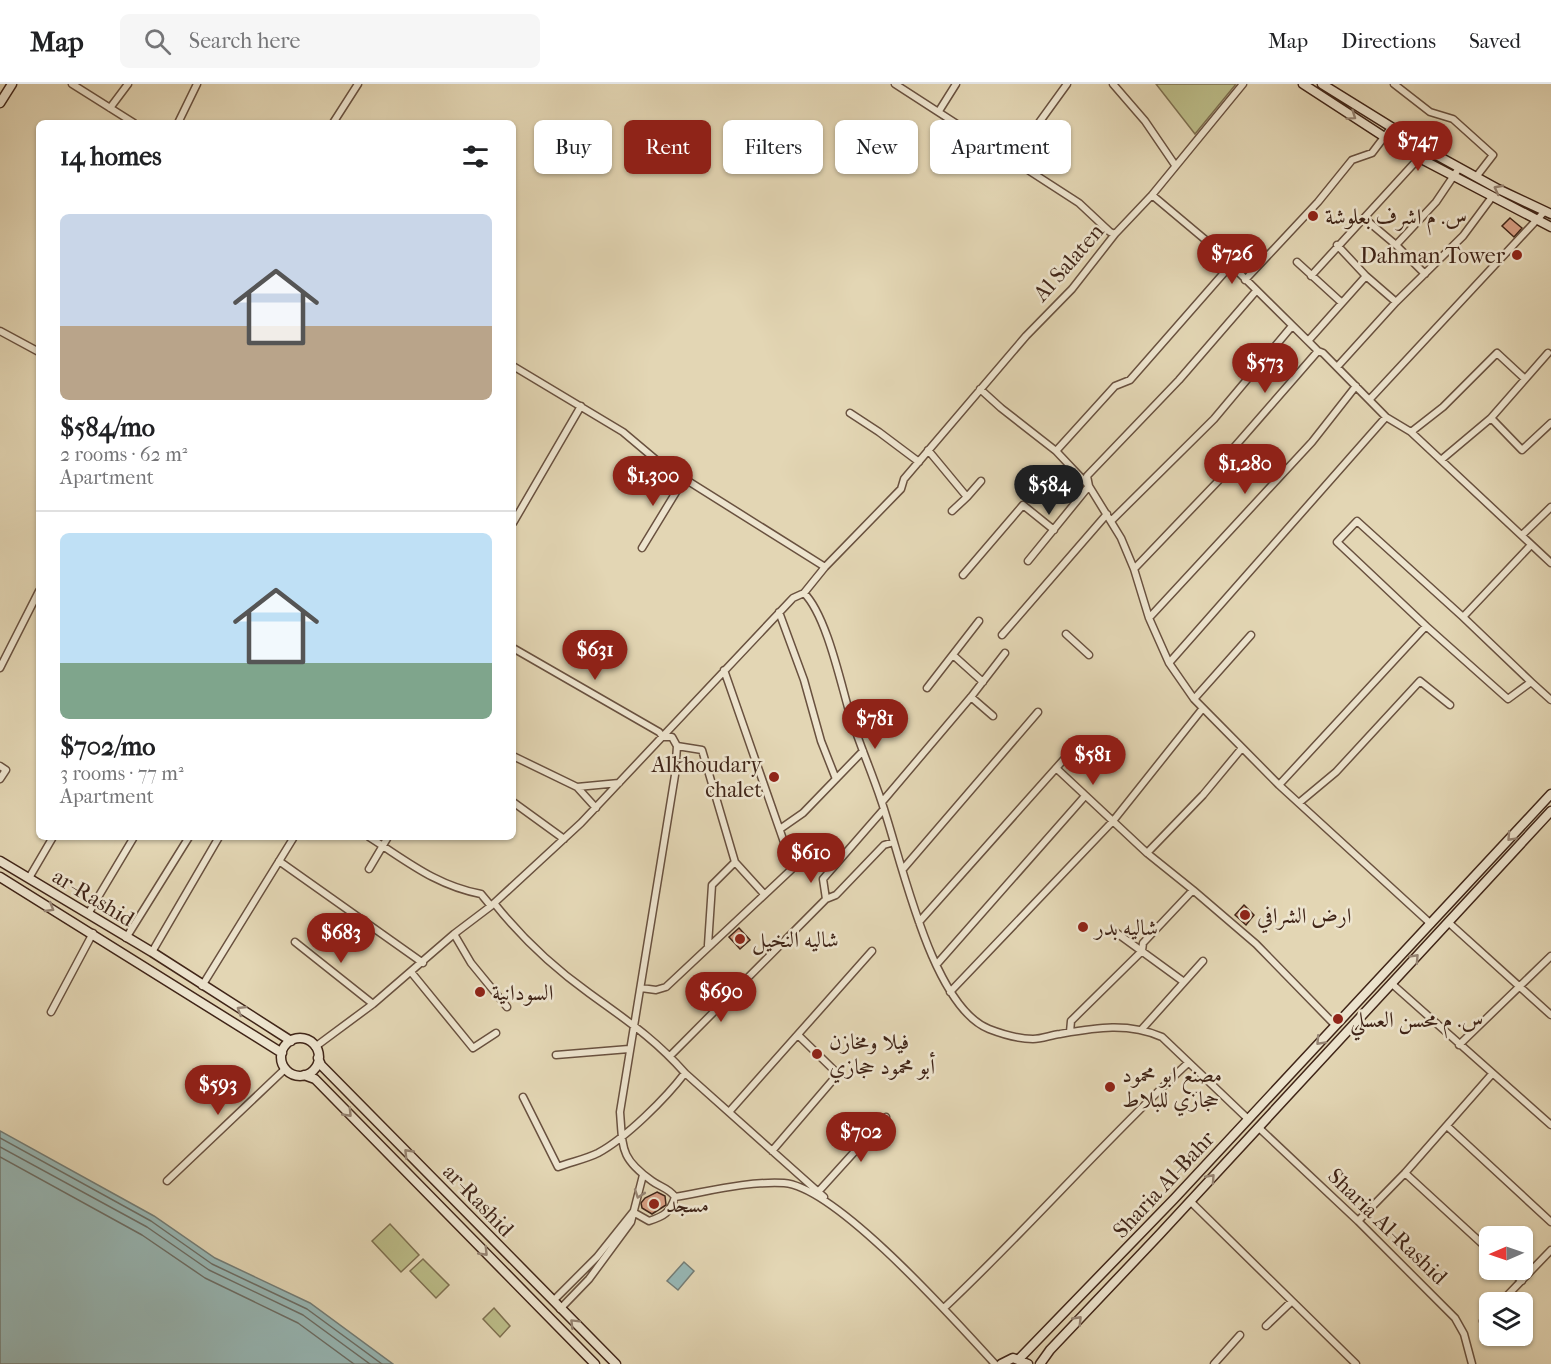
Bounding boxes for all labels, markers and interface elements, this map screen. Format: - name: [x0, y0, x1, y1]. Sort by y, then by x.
- search box: [120, 14, 540, 68]
- text: Map: [30, 25, 84, 58]
- icon: search: [141, 25, 174, 58]
- text: Search here: [189, 28, 300, 54]
- text: Map: [1268, 29, 1308, 53]
- text: Directions: [1341, 29, 1436, 53]
- text: Saved: [1469, 29, 1521, 53]
- one-way arrow: [1345, 109, 1356, 120]
- chip: Buy: [534, 120, 612, 174]
- chip: Rent: [624, 120, 711, 174]
- chip: Filters: [723, 120, 823, 174]
- chip: New: [835, 120, 918, 174]
- chip: Apartment: [930, 120, 1071, 174]
- pin: $747: [1382, 121, 1454, 172]
- text: $747: [1397, 129, 1439, 152]
- icon: filters: [459, 140, 492, 173]
- text: 14 homes: [60, 141, 162, 172]
- one-way arrow: [1494, 185, 1505, 196]
- place label: س. م اشرف بعلوشة: [1325, 204, 1467, 236]
- marker: س. م اشرف بعلوشة: [1306, 209, 1320, 223]
- street label: Al Salaten: [1027, 218, 1110, 308]
- pin: $726: [1196, 234, 1268, 285]
- text: $726: [1211, 242, 1253, 265]
- place label: Dahman Tower: [1360, 243, 1506, 269]
- marker: Dahman Tower: [1510, 248, 1524, 262]
- icon: home: [222, 253, 330, 361]
- pin: $573: [1229, 343, 1301, 394]
- text: $573: [1246, 351, 1284, 374]
- text: $584/mo: [60, 412, 155, 443]
- text: 2 rooms · 62 m²: [60, 443, 187, 466]
- pin: $1,280: [1196, 444, 1294, 495]
- text: $1,280: [1218, 452, 1272, 475]
- pin: $1,300: [604, 456, 702, 507]
- text: $1,300: [627, 464, 679, 487]
- pin: $584: [1013, 465, 1085, 516]
- text: Apartment: [60, 466, 154, 489]
- text: $584: [1028, 473, 1070, 496]
- icon: home: [222, 572, 330, 680]
- pin: $631: [559, 630, 631, 681]
- text: $631: [576, 638, 614, 661]
- pin: $781: [839, 699, 911, 750]
- text: $781: [856, 707, 894, 730]
- text: $702/mo: [60, 731, 156, 762]
- pin: $581: [1057, 735, 1129, 786]
- text: $581: [1075, 743, 1111, 766]
- place label: Alkhoudary chalet: [651, 752, 763, 803]
- text: 3 rooms · 77 m²: [60, 762, 184, 785]
- marker: Alkhoudary chalet: [767, 770, 781, 784]
- text: Apartment: [60, 785, 154, 808]
- one-way arrow: [1507, 830, 1518, 841]
- pin: $610: [775, 833, 847, 884]
- text: $610: [791, 841, 831, 864]
- street label: ar-Rashid: [48, 863, 140, 933]
- one-way arrow: [44, 900, 54, 912]
- place label: ارض الشرافي: [1257, 903, 1352, 934]
- marker: ارض الشرافي: [1238, 908, 1252, 922]
- pin: $683: [305, 913, 377, 964]
- place label: شاليه بدر: [1093, 915, 1158, 941]
- marker: شاليه بدر: [1076, 920, 1090, 934]
- text: $683: [321, 921, 361, 944]
- place label: شاليه النخيل: [752, 927, 839, 955]
- marker: شاليه النخيل: [733, 932, 747, 946]
- one-way arrow: [1408, 954, 1419, 964]
- pin: $690: [685, 972, 757, 1023]
- place label: السودانية: [492, 980, 553, 1006]
- text: $690: [699, 980, 743, 1003]
- marker: السودانية: [473, 985, 487, 999]
- one-way arrow: [237, 1005, 247, 1017]
- place label: س. م محسن العسلي: [1350, 1007, 1483, 1041]
- marker: س. م محسن العسلي: [1331, 1012, 1345, 1026]
- place label: فيلا ومخازن أبو محمود حجازي: [829, 1029, 936, 1084]
- one-way arrow: [1317, 1033, 1328, 1044]
- marker: فيلا ومخازن أبو محمود حجازي: [810, 1047, 824, 1061]
- place label: مصنع ابو محمود حجازي للبلاط: [1122, 1062, 1222, 1117]
- pin: $593: [182, 1065, 254, 1116]
- text: $593: [199, 1073, 237, 1096]
- marker: مصنع ابو محمود حجازي للبلاط: [1103, 1080, 1117, 1094]
- one-way arrow: [341, 1106, 352, 1116]
- pin: $702: [825, 1112, 897, 1163]
- text: $702: [840, 1120, 882, 1143]
- street label: Sharia Al-Bahr: [1108, 1125, 1220, 1244]
- one-way arrow: [405, 1150, 416, 1161]
- street label: ar-Rashid: [438, 1159, 520, 1243]
- street label: Sharia Al-Rashid: [1322, 1163, 1453, 1291]
- one-way arrow: [1204, 1174, 1215, 1185]
- one-way arrow: [633, 1188, 646, 1199]
- place label: مسجد: [666, 1192, 709, 1218]
- marker: مسجد: [647, 1197, 661, 1211]
- north arrow: [1479, 1226, 1533, 1280]
- map controls: [1479, 1226, 1533, 1346]
- one-way arrow: [477, 1244, 488, 1255]
- button: layers: [1479, 1292, 1533, 1346]
- one-way arrow: [1071, 1316, 1082, 1327]
- one-way arrow: [571, 1319, 582, 1330]

